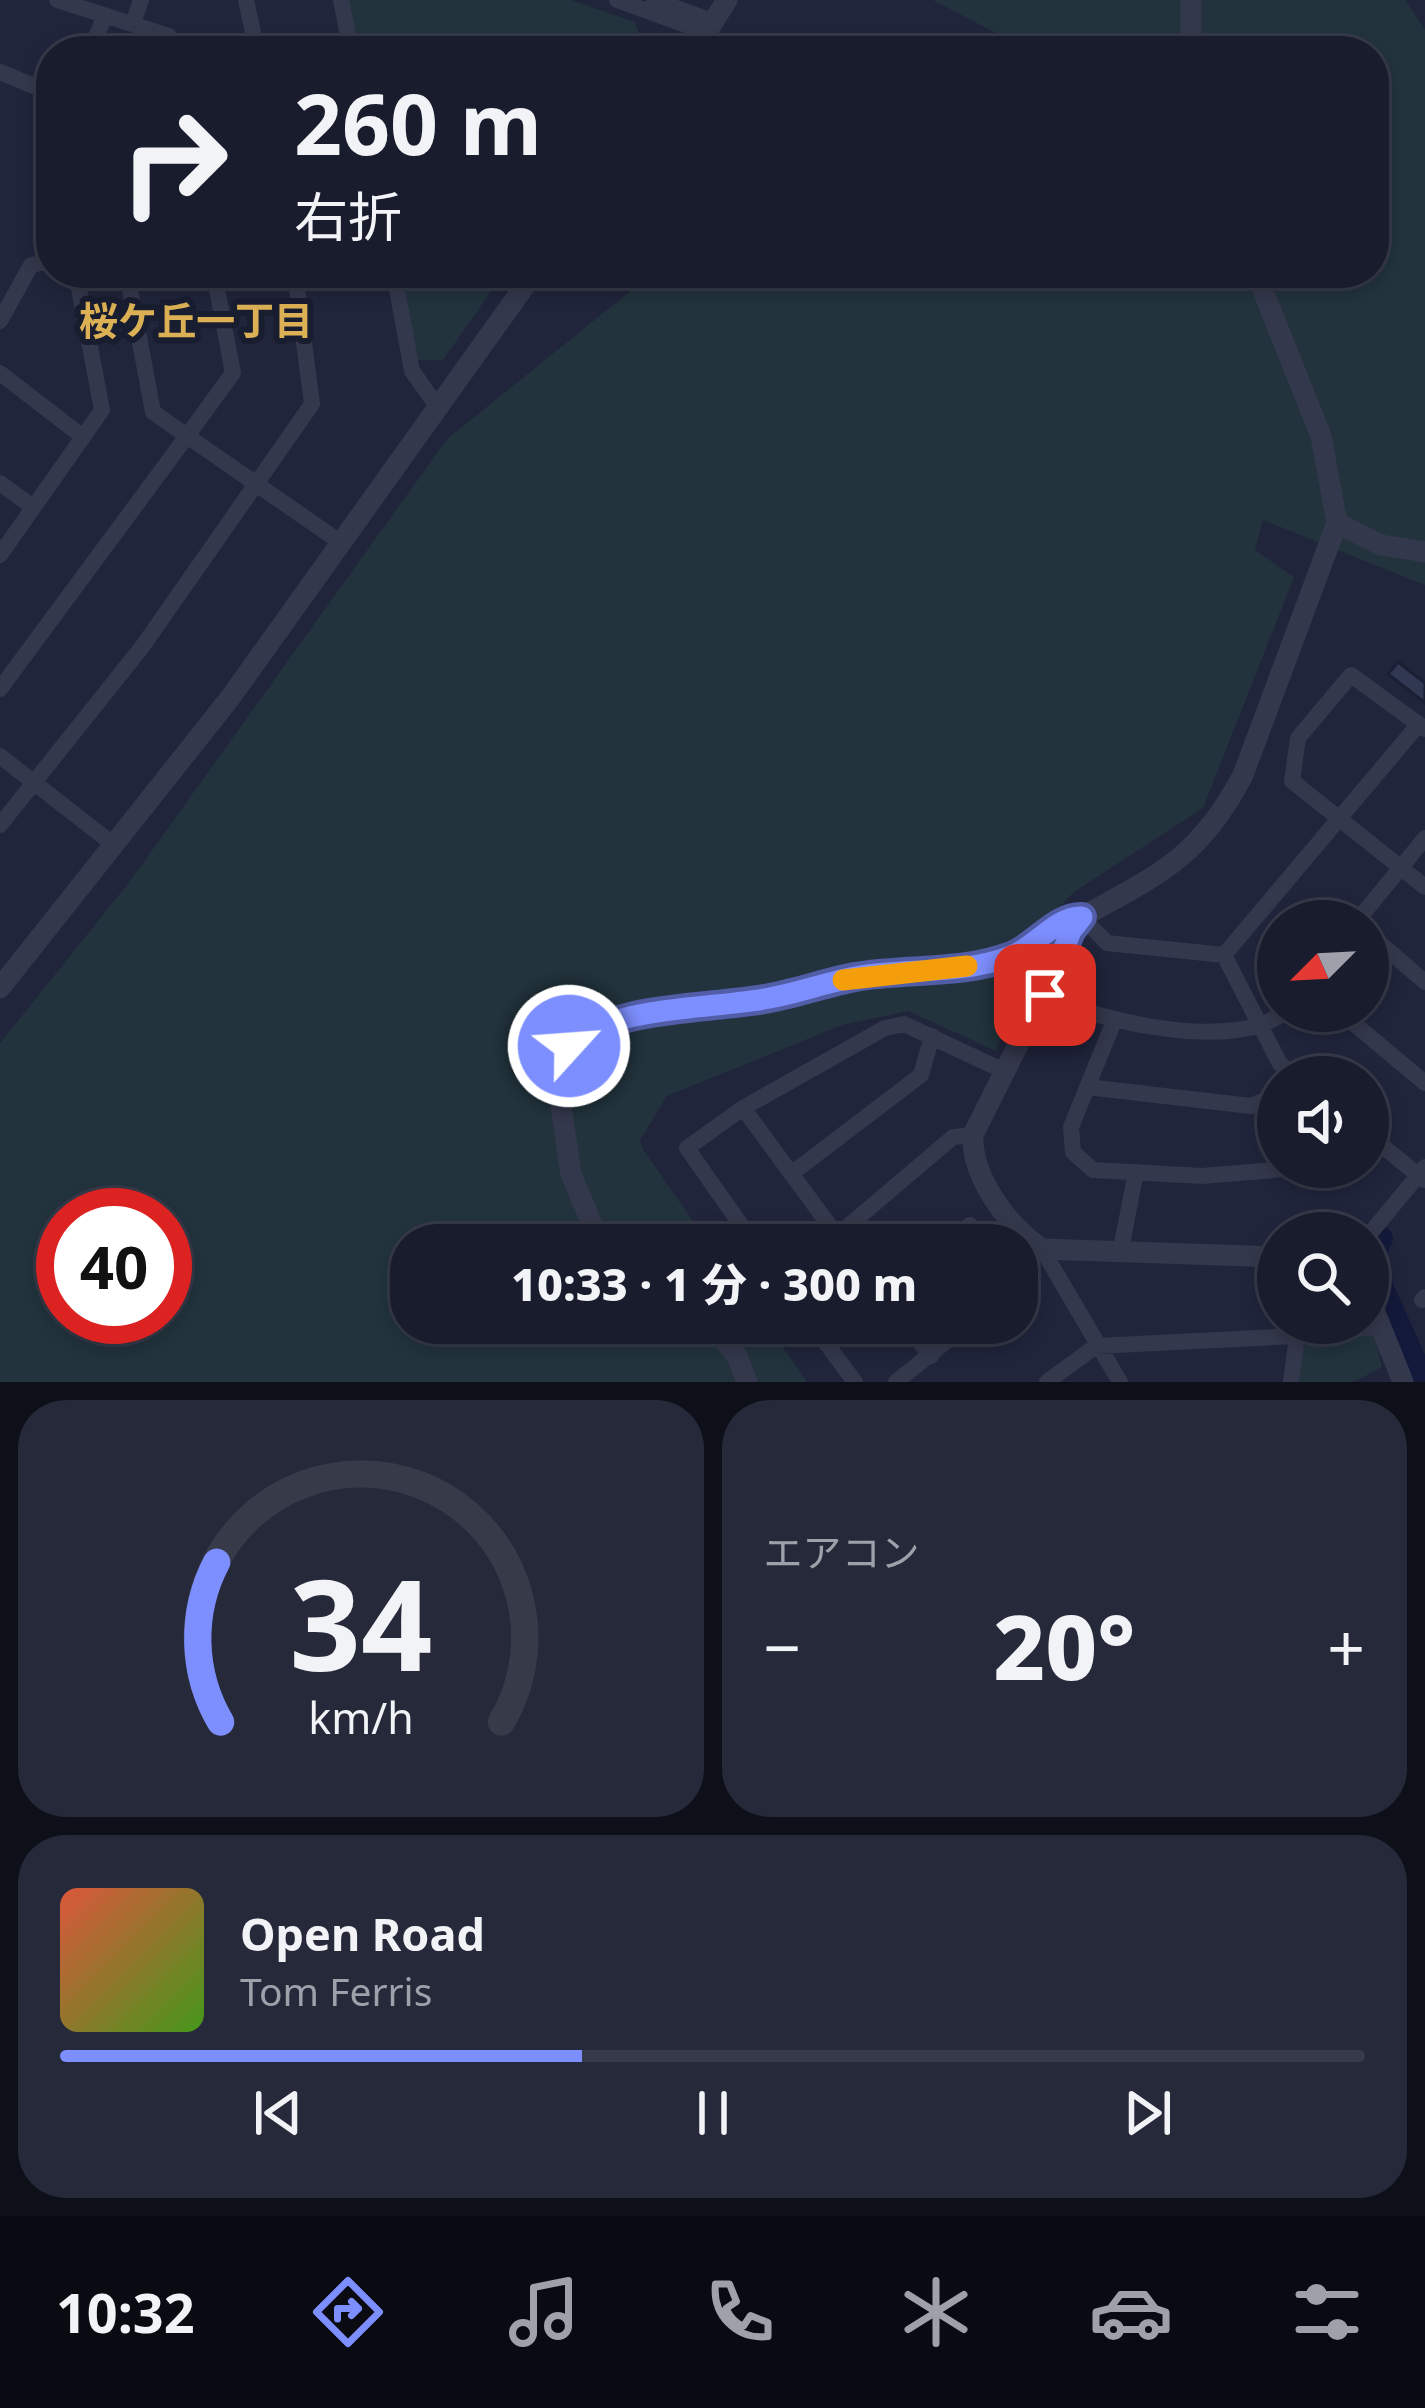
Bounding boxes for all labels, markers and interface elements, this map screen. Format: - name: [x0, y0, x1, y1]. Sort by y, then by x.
- text: 260 m: [294, 65, 542, 180]
- icon: right: [96, 84, 252, 240]
- text: 右折: [294, 179, 402, 253]
- district label: 桜ケ丘一丁目: [79, 293, 313, 346]
- north arrow: [1257, 900, 1389, 1032]
- map controls: [1257, 900, 1389, 1344]
- pin: [994, 944, 1096, 1046]
- icon: arrive: [1012, 962, 1078, 1028]
- position arrow: [506, 983, 632, 1109]
- button: sound: [1257, 1056, 1389, 1188]
- speed limit sign: 40: [36, 1188, 192, 1344]
- button: search: [1257, 1212, 1389, 1344]
- text: 10:33 · 1 分 · 300 m: [511, 1253, 917, 1314]
- text: エアコン: [764, 1525, 920, 1578]
- text: 34: [289, 1538, 432, 1708]
- text: 20°: [993, 1584, 1135, 1706]
- text: −: [764, 1601, 801, 1691]
- text: +: [1327, 1601, 1365, 1691]
- text: km/h: [308, 1687, 413, 1746]
- text: Open Road: [240, 1903, 485, 1964]
- text: Tom Ferris: [240, 1964, 432, 2017]
- icon: previous: [245, 2080, 311, 2146]
- icon: pause: [680, 2080, 746, 2146]
- icon: next: [1115, 2080, 1181, 2146]
- icon: directions: [306, 2270, 390, 2354]
- icon: music: [502, 2270, 586, 2354]
- icon: phone: [698, 2270, 782, 2354]
- icon: climate: [894, 2270, 978, 2354]
- icon: car: [1089, 2270, 1173, 2354]
- icon: filters: [1285, 2270, 1369, 2354]
- text: 10:32: [56, 2275, 195, 2349]

